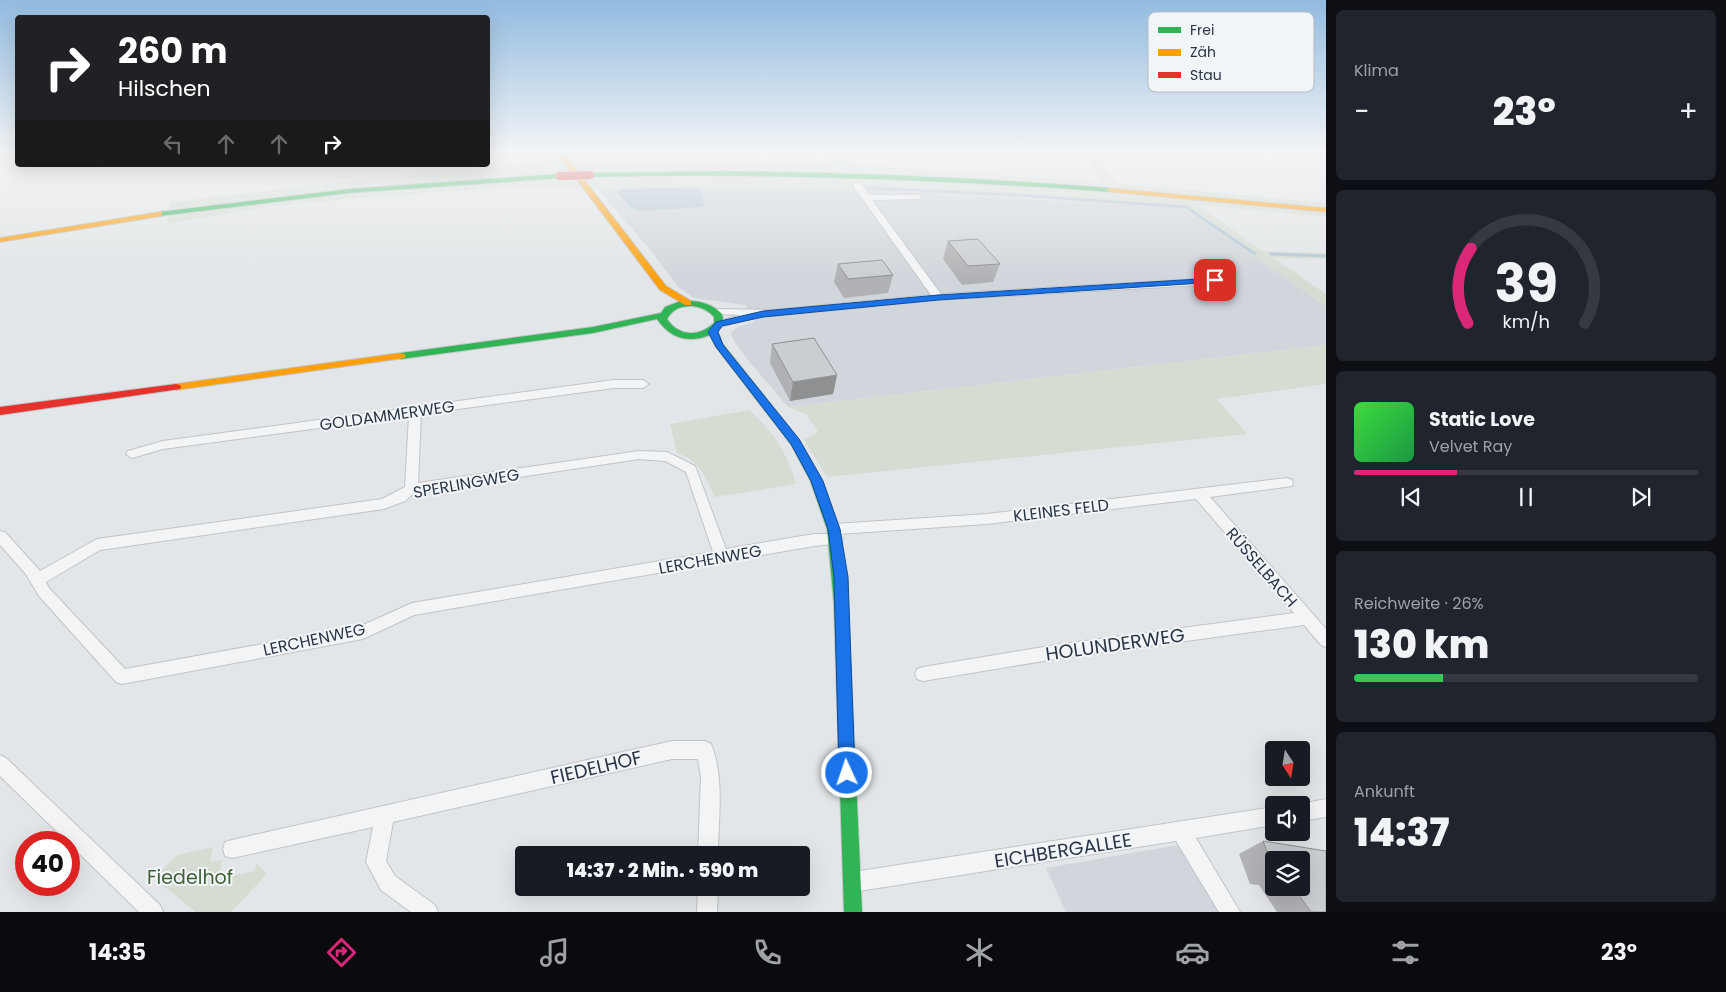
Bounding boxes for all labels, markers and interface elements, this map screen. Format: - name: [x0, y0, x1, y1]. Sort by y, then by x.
- legend: [1148, 12, 1314, 92]
- text: Frei: [1190, 20, 1214, 40]
- text: 260 m: [118, 26, 228, 75]
- icon: right: [35, 35, 100, 100]
- text: Zäh: [1190, 42, 1216, 62]
- text: Klima: [1354, 59, 1399, 82]
- text: Stau: [1190, 65, 1222, 85]
- text: Hilschen: [118, 73, 211, 104]
- text: 23°: [1493, 85, 1556, 138]
- text: −: [1354, 92, 1369, 131]
- text: +: [1679, 92, 1698, 131]
- icon: left: [159, 130, 187, 158]
- icon: ahead: [212, 130, 240, 158]
- icon: ahead: [265, 130, 293, 158]
- icon: right: [318, 130, 346, 158]
- text: 39: [1494, 247, 1558, 320]
- pin: [1194, 259, 1236, 301]
- icon: arrive: [1201, 266, 1229, 294]
- text: km/h: [1502, 309, 1550, 334]
- street label: GOLDAMMERWEG: [318, 395, 456, 436]
- text: Static Love: [1429, 406, 1535, 433]
- text: Velvet Ray: [1429, 435, 1512, 458]
- street label: SPERLINGWEG: [411, 463, 521, 504]
- icon: previous: [1397, 483, 1425, 511]
- icon: pause: [1512, 483, 1540, 511]
- icon: next: [1627, 483, 1655, 511]
- street label: KLEINES FELD: [1012, 493, 1110, 528]
- street label: RÜSSELBACH: [1221, 523, 1303, 612]
- street label: LERCHENWEG: [657, 539, 763, 580]
- text: Reichweite · 26%: [1354, 592, 1484, 615]
- street label: LERCHENWEG: [261, 617, 367, 662]
- text: 130 km: [1354, 618, 1489, 671]
- street label: HOLUNDERWEG: [1044, 621, 1186, 668]
- north arrow: [1265, 741, 1310, 786]
- map controls: [1265, 741, 1310, 896]
- street label: FIEDELHOF: [548, 744, 644, 791]
- position arrow: [820, 746, 872, 798]
- text: Ankunft: [1354, 780, 1415, 803]
- button: sound: [1265, 796, 1310, 841]
- text: 14:37: [1354, 806, 1450, 859]
- street label: EICHBERGALLEE: [992, 826, 1134, 875]
- speed limit sign: 40: [15, 831, 80, 896]
- button: layers: [1265, 851, 1310, 896]
- text: 14:37 · 2 Min. · 590 m: [567, 857, 758, 884]
- park label: Fiedelhof: [147, 864, 233, 891]
- icon: directions: [324, 935, 359, 970]
- icon: music: [537, 935, 572, 970]
- icon: phone: [750, 935, 785, 970]
- icon: climate: [962, 935, 997, 970]
- icon: car: [1175, 935, 1210, 970]
- icon: filters: [1388, 935, 1423, 970]
- text: 14:35: [89, 937, 146, 968]
- text: 23°: [1601, 937, 1637, 968]

